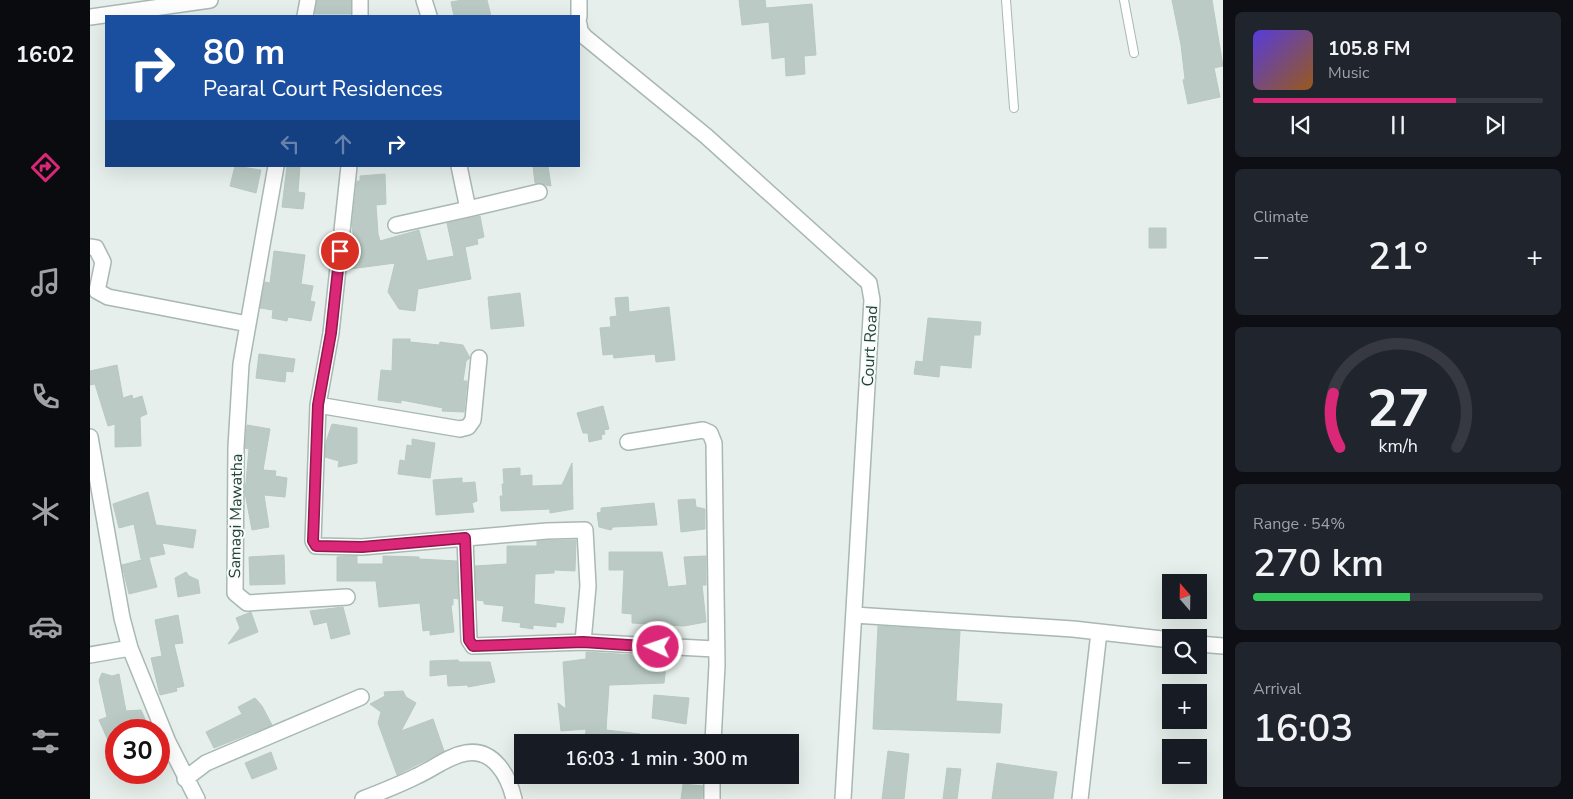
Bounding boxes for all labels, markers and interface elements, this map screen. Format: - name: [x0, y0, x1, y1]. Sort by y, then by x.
- text: 80 m: [203, 29, 285, 76]
- icon: right: [120, 35, 185, 100]
- text: 105.8 FM: [1328, 36, 1411, 62]
- text: 16:02: [16, 40, 74, 70]
- text: Music: [1328, 62, 1369, 84]
- text: Pearal Court Residences: [203, 74, 443, 104]
- icon: previous: [1287, 111, 1315, 139]
- icon: pause: [1384, 111, 1412, 139]
- icon: next: [1481, 111, 1509, 139]
- icon: left: [276, 130, 304, 158]
- icon: ahead: [329, 130, 357, 158]
- icon: right: [382, 130, 410, 158]
- icon: directions: [28, 150, 63, 185]
- text: Climate: [1253, 206, 1308, 228]
- pin: [319, 230, 361, 272]
- text: 21°: [1368, 231, 1428, 282]
- icon: arrive: [326, 237, 354, 265]
- text: −: [1253, 238, 1270, 276]
- text: +: [1526, 238, 1543, 276]
- icon: music: [28, 265, 63, 300]
- street label: Court Road: [857, 305, 883, 387]
- text: 27: [1367, 373, 1429, 444]
- icon: phone: [28, 379, 63, 414]
- text: km/h: [1378, 434, 1418, 458]
- street label: Samagi Mawatha: [224, 453, 248, 579]
- icon: climate: [28, 494, 63, 529]
- text: Range · 54%: [1253, 513, 1345, 535]
- text: 270 km: [1253, 538, 1384, 589]
- north arrow: [1162, 574, 1208, 619]
- map controls: [1162, 574, 1207, 784]
- icon: car: [28, 609, 63, 644]
- position arrow: [631, 620, 683, 672]
- button: search: [1162, 629, 1207, 674]
- text: Arrival: [1253, 678, 1301, 700]
- button: +: [1162, 684, 1207, 729]
- text: 16:03: [1253, 703, 1353, 754]
- speed limit sign: 30: [105, 719, 170, 784]
- icon: filters: [28, 724, 63, 759]
- button: −: [1162, 739, 1207, 784]
- text: 16:03 · 1 min · 300 m: [565, 746, 748, 772]

